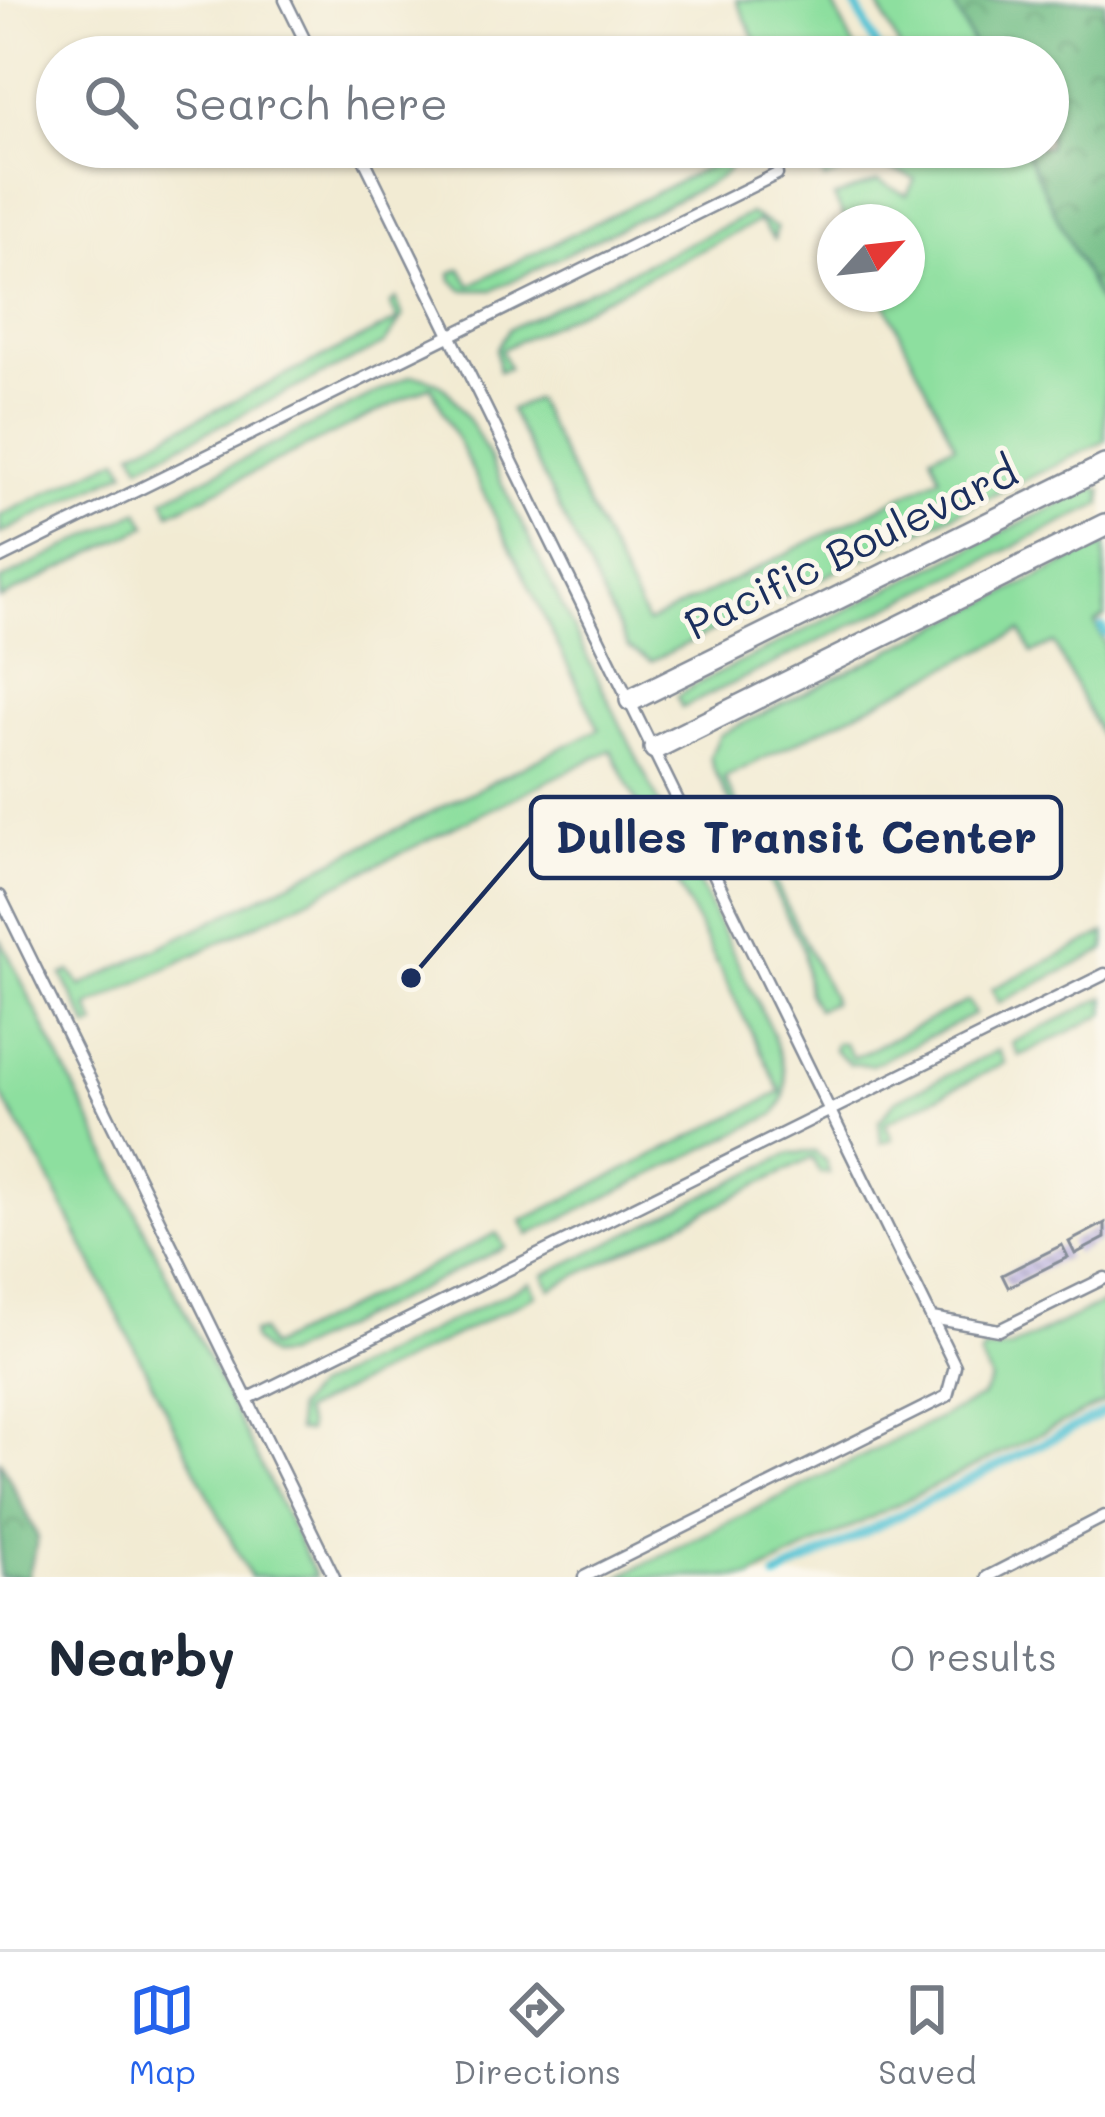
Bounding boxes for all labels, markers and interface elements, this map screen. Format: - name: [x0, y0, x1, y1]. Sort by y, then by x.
- search box: [36, 36, 1069, 168]
- icon: search: [78, 69, 144, 135]
- text: Search here: [174, 73, 448, 131]
- north arrow: [817, 204, 925, 312]
- street label: Pacific Boulevard: [675, 442, 1026, 651]
- callout: Dulles Transit Center: [531, 797, 1061, 878]
- text: Dulles Transit Center: [555, 806, 1037, 864]
- text: Nearby: [48, 1622, 235, 1689]
- text: 0 results: [891, 1630, 1057, 1681]
- tab: Map: [129, 1977, 196, 2092]
- tab: Directions: [453, 1977, 621, 2092]
- tab: Saved: [878, 1977, 976, 2092]

